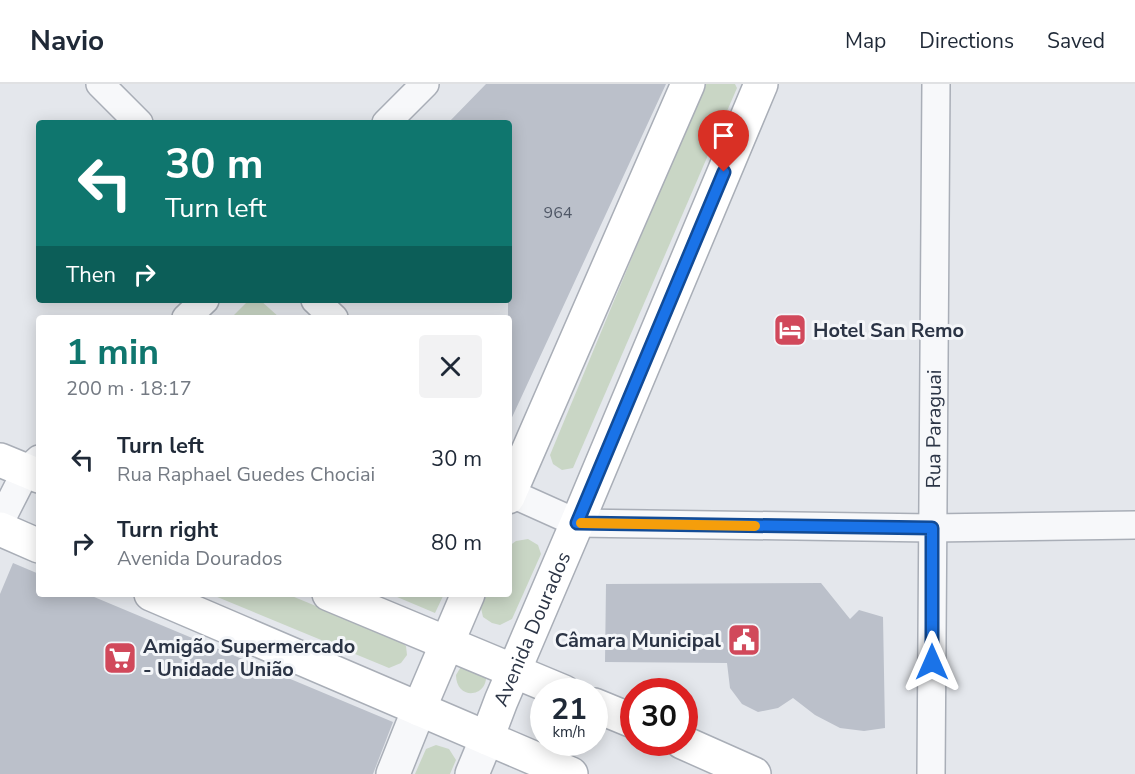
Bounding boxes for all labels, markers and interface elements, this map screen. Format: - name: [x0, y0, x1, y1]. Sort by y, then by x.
- text: Navio: [30, 22, 104, 60]
- text: Map: [845, 27, 886, 55]
- text: Directions: [919, 27, 1014, 55]
- text: Saved: [1047, 27, 1105, 55]
- pin: [698, 110, 749, 172]
- icon: arrive: [707, 119, 740, 152]
- text: 30 m: [165, 136, 264, 193]
- icon: left: [66, 144, 144, 222]
- text: Turn left: [165, 190, 266, 227]
- house number: 964: [544, 202, 573, 224]
- icon: right: [128, 258, 161, 291]
- text: Then: [66, 260, 116, 290]
- hotel icon: Hotel San Remo: [772, 312, 808, 348]
- place label: Hotel San Remo: [813, 317, 964, 344]
- text: 1 min: [66, 328, 159, 377]
- button: close: [419, 335, 482, 398]
- street label: Rua Paraguai: [920, 369, 948, 489]
- text: 200 m · 18:17: [66, 375, 192, 402]
- text: Turn left: [117, 431, 204, 461]
- icon: left: [66, 443, 99, 476]
- text: 30 m: [431, 444, 482, 474]
- text: Rua Raphael Guedes Chociai: [117, 461, 375, 488]
- text: Turn right: [117, 515, 218, 545]
- icon: right: [66, 527, 99, 560]
- text: 80 m: [431, 528, 482, 558]
- text: Avenida Dourados: [117, 545, 283, 572]
- street label: Avenida Dourados: [487, 548, 577, 711]
- public building icon: Câmara Municipal: [726, 622, 762, 658]
- place label: Câmara Municipal: [555, 627, 722, 654]
- position arrow: [900, 630, 964, 694]
- place label: Amigão Supermercado - Unidade União: [143, 633, 355, 683]
- supermarket icon: Amigão Supermercado - Unidade União: [102, 640, 138, 676]
- speed limit sign: 30: [620, 678, 698, 756]
- text: 21: [551, 689, 587, 730]
- text: km/h: [552, 722, 586, 742]

